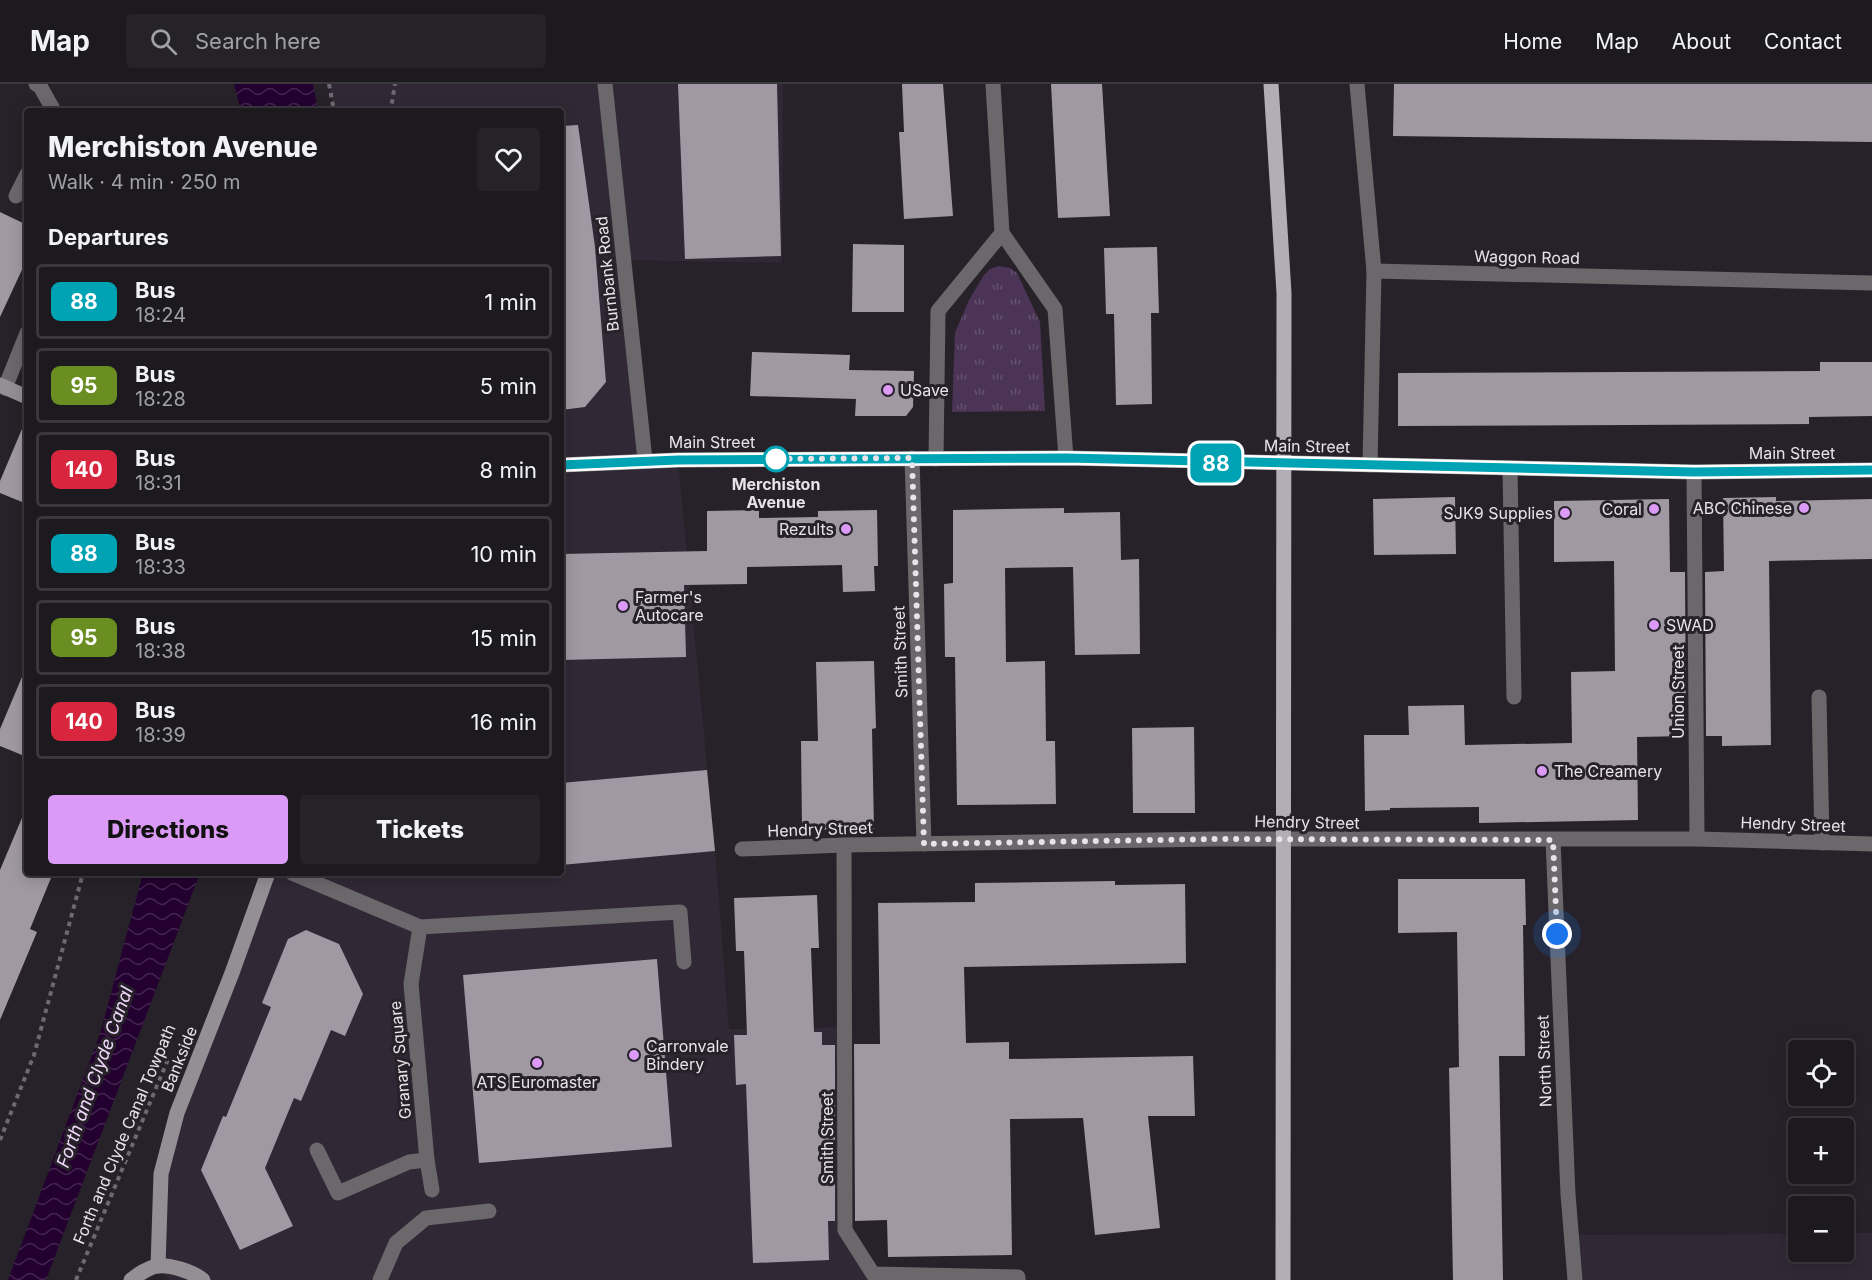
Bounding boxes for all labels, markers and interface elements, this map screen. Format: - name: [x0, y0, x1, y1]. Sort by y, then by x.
- search box: [126, 14, 546, 68]
- text: Map: [30, 24, 90, 58]
- icon: search: [147, 25, 180, 58]
- text: Search here: [195, 28, 321, 54]
- text: Home: [1503, 29, 1562, 54]
- text: Map: [1595, 29, 1639, 54]
- text: About: [1672, 29, 1731, 54]
- text: Contact: [1764, 29, 1842, 54]
- button: heart: [477, 128, 540, 191]
- text: Merchiston Avenue: [48, 130, 318, 164]
- text: Walk · 4 min · 250 m: [48, 170, 241, 194]
- street label: Burnbank Road: [591, 215, 623, 333]
- text: Departures: [48, 224, 169, 250]
- street label: Waggon Road: [1474, 246, 1580, 268]
- text: Bus: [135, 277, 176, 303]
- text: 88: [70, 289, 98, 314]
- text: 1 min: [484, 289, 537, 315]
- text: 18:24: [135, 303, 186, 327]
- text: Bus: [135, 361, 176, 387]
- text: 95: [70, 373, 98, 398]
- text: 5 min: [480, 373, 537, 399]
- place label: USave: [900, 380, 949, 400]
- marker: USave: [881, 383, 895, 397]
- text: 18:28: [135, 387, 186, 411]
- street label: Main Street: [669, 432, 755, 452]
- street label: Main Street: [1264, 435, 1350, 457]
- street label: Main Street: [1749, 443, 1835, 463]
- line badge: 88: [1189, 444, 1243, 482]
- text: Bus: [135, 445, 176, 471]
- marker: Merchiston Avenue: [763, 446, 789, 472]
- text: 88: [1202, 451, 1230, 476]
- text: 140: [65, 457, 103, 482]
- text: 8 min: [480, 457, 537, 483]
- text: 18:31: [135, 471, 182, 495]
- place label: Merchiston Avenue: [732, 474, 820, 512]
- place label: ABC Chinese: [1693, 498, 1792, 518]
- place label: Coral: [1602, 499, 1642, 519]
- marker: ABC Chinese: [1797, 501, 1811, 515]
- marker: Coral: [1647, 502, 1661, 516]
- place label: SJK9 Supplies: [1444, 503, 1553, 523]
- marker: SJK9 Supplies: [1558, 506, 1572, 520]
- place label: Rezults: [779, 519, 834, 539]
- marker: Rezults: [839, 522, 853, 536]
- text: Bus: [135, 529, 176, 555]
- text: 88: [70, 541, 98, 566]
- text: 10 min: [470, 541, 537, 567]
- text: 18:33: [135, 555, 186, 579]
- place label: Farmer's Autocare: [635, 587, 704, 625]
- marker: Farmer's Autocare: [616, 599, 630, 613]
- street label: Smith Street: [888, 605, 912, 699]
- text: Bus: [135, 613, 176, 639]
- place label: SWAD: [1666, 615, 1714, 635]
- marker: SWAD: [1647, 618, 1661, 632]
- text: 95: [70, 625, 98, 650]
- text: 15 min: [471, 625, 537, 651]
- text: 18:38: [135, 639, 186, 663]
- street label: Union Street: [1668, 645, 1688, 739]
- text: Bus: [135, 697, 176, 723]
- text: 140: [65, 709, 103, 734]
- text: 16 min: [471, 709, 537, 735]
- text: 18:39: [135, 723, 186, 747]
- place label: The Creamery: [1554, 761, 1662, 781]
- marker: The Creamery: [1535, 764, 1549, 778]
- button: Directions: [48, 795, 288, 864]
- button: Tickets: [300, 795, 540, 864]
- street label: Hendry Street: [1254, 811, 1360, 833]
- street label: Hendry Street: [1740, 812, 1846, 836]
- street label: Hendry Street: [767, 817, 873, 841]
- your location: [1542, 919, 1572, 949]
- water label: Forth and Clyde Canal: [52, 983, 137, 1170]
- street label: Granary Square: [385, 1000, 415, 1120]
- street label: North Street: [1532, 1015, 1556, 1107]
- street label: Forth and Clyde Canal Towpath: [68, 1021, 180, 1247]
- street label: Bankside: [157, 1023, 201, 1095]
- place label: Carronvale Bindery: [646, 1036, 729, 1074]
- map controls: [1788, 1040, 1854, 1262]
- button: locate: [1788, 1040, 1854, 1106]
- marker: Carronvale Bindery: [627, 1048, 641, 1062]
- marker: ATS Euromaster: [530, 1056, 544, 1070]
- place label: ATS Euromaster: [476, 1072, 598, 1092]
- street label: Smith Street: [817, 1092, 837, 1184]
- button: +: [1788, 1118, 1854, 1184]
- button: −: [1788, 1196, 1854, 1262]

